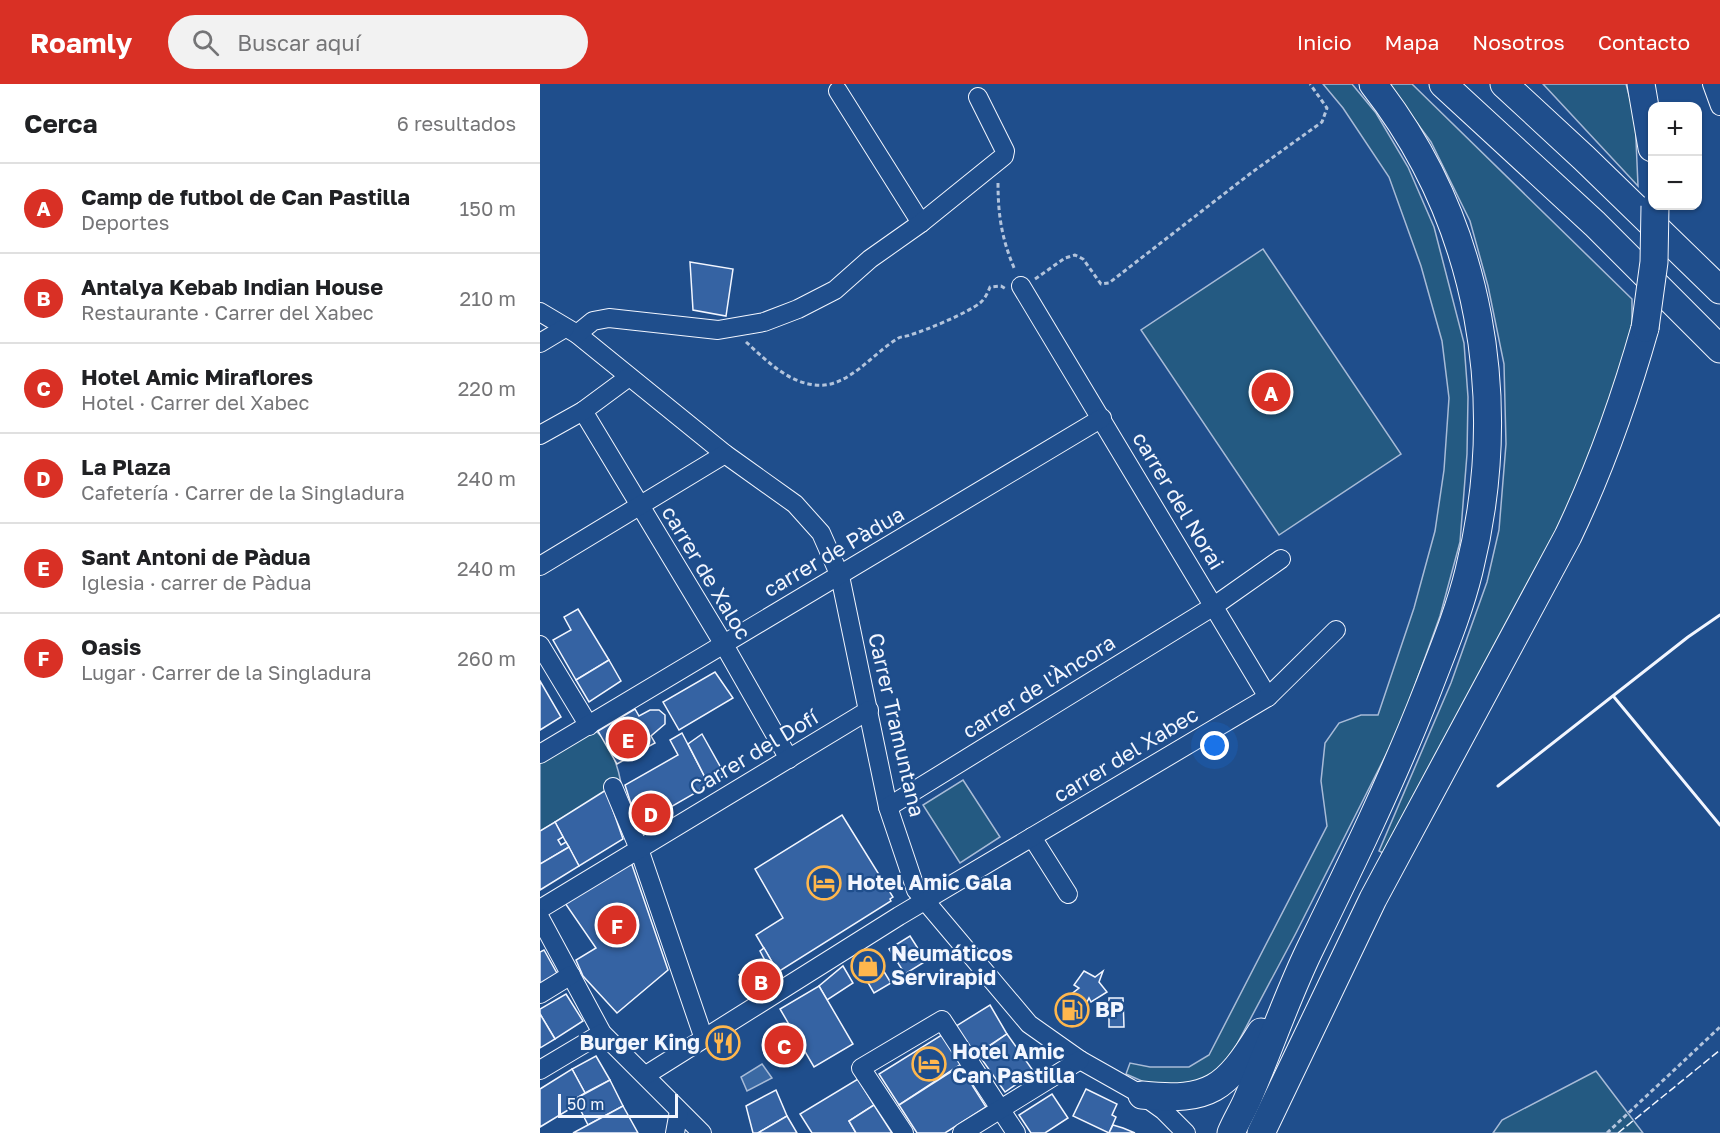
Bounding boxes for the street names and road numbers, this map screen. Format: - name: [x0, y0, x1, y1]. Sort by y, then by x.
- street label: carrer del Norai: [1127, 427, 1230, 574]
- street label: carrer de Pàdua: [758, 500, 909, 602]
- street label: carrer de Xaloc: [657, 501, 757, 644]
- street label: carrer de l'Àncora: [957, 629, 1120, 744]
- street label: Carrer Tramuntana: [863, 630, 931, 819]
- street label: carrer del Xabec: [1048, 701, 1203, 808]
- street label: Carrer del Dofí: [684, 703, 824, 801]

